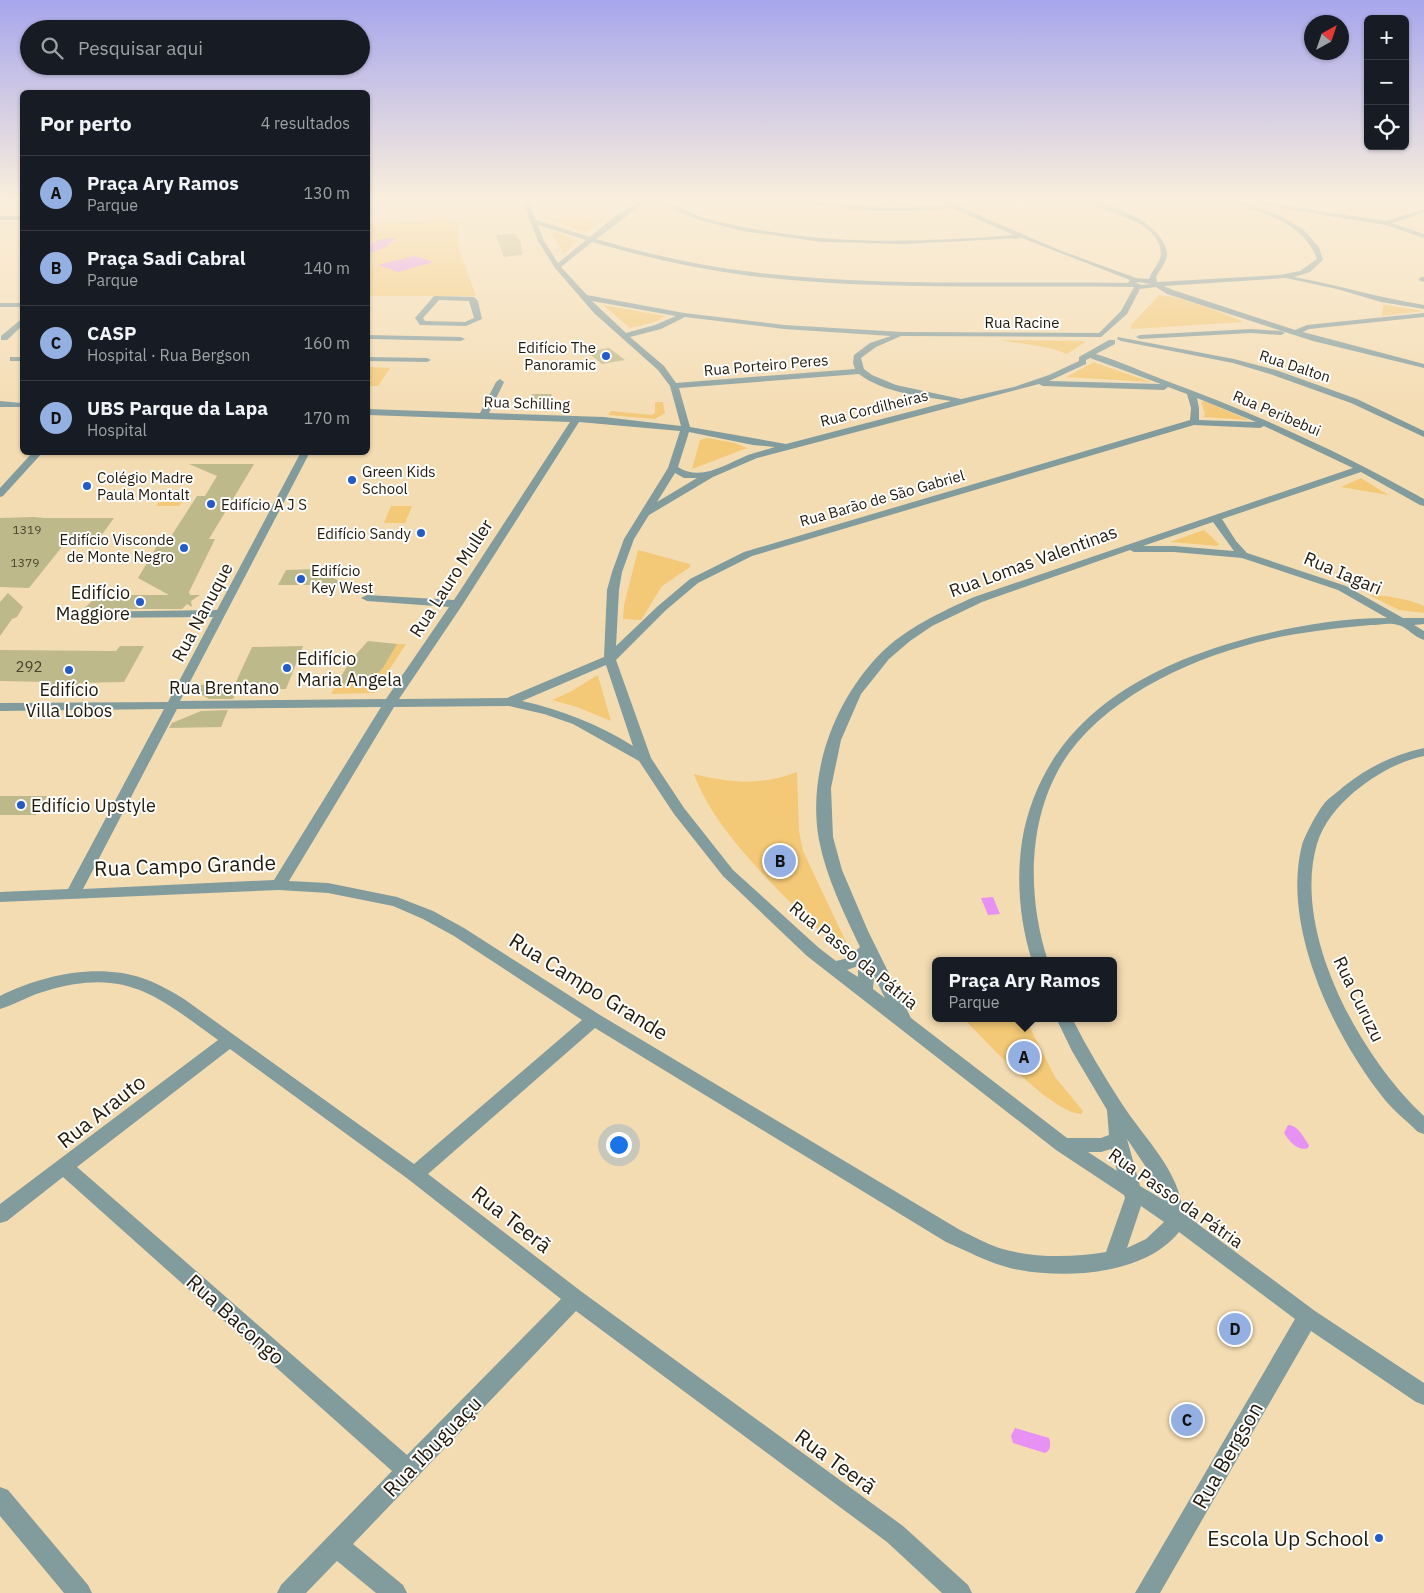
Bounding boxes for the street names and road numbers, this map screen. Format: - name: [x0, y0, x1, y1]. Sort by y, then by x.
- street label: Rua Racine: [984, 313, 1060, 332]
- street label: Rua Dalton: [1257, 346, 1333, 386]
- street label: Rua Porteiro Peres: [703, 350, 829, 380]
- street label: Rua Cordilheiras: [818, 385, 930, 431]
- street label: Rua Peribebui: [1230, 386, 1324, 440]
- street label: Rua Schilling: [483, 392, 571, 414]
- street label: Rua Barão de São Gabriel: [797, 465, 967, 531]
- street label: Rua Lauro Muller: [404, 514, 498, 641]
- street label: Rua Lomas Valentinas: [946, 520, 1120, 602]
- street label: Rua Iagari: [1300, 546, 1386, 600]
- street label: Rua Nanuque: [166, 558, 238, 665]
- street label: Rua Brentano: [169, 676, 279, 699]
- street label: Rua Campo Grande: [94, 848, 276, 882]
- street label: Rua Passo da Pátria: [785, 896, 923, 1014]
- street label: Rua Campo Grande: [504, 926, 674, 1046]
- street label: Rua Curuzu: [1328, 952, 1390, 1046]
- street label: Rua Arauto: [51, 1068, 151, 1154]
- street label: Rua Passo da Pátria: [1104, 1143, 1248, 1253]
- street label: Rua Teerã: [466, 1179, 558, 1259]
- street label: Rua Bacongo: [181, 1267, 291, 1371]
- street label: Rua Ibuguaçu: [377, 1389, 487, 1503]
- street label: Rua Bergson: [1185, 1396, 1269, 1514]
- street label: Rua Teerã: [790, 1422, 882, 1500]

